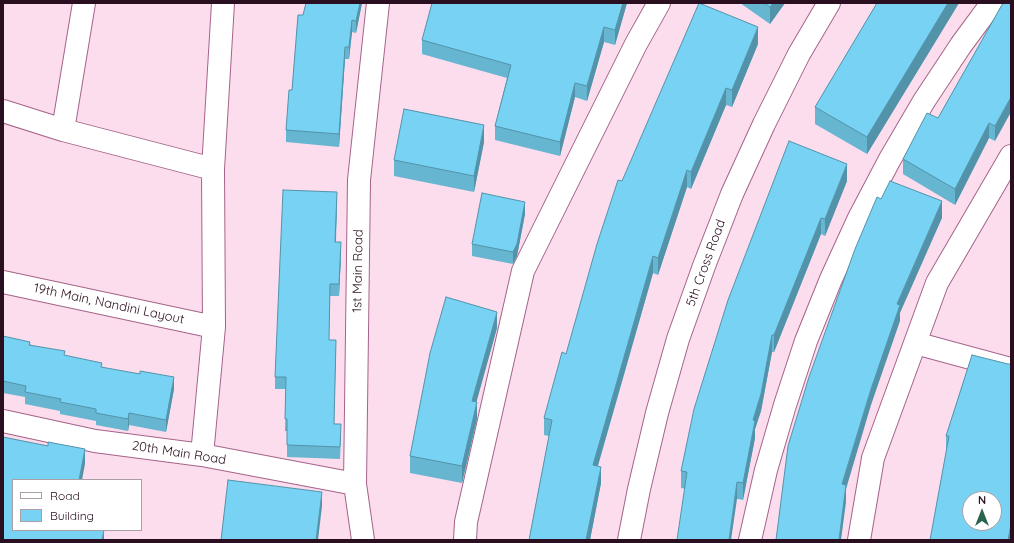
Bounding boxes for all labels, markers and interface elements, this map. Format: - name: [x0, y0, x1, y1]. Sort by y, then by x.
- street label: 5th Cross Road: [683, 217, 729, 309]
- street label: 1st Main Road: [349, 229, 367, 313]
- street label: 19th Main, Nandini Layout: [32, 280, 186, 328]
- street label: 20th Main Road: [131, 438, 227, 468]
- legend: [12, 479, 142, 531]
- text: Road: [50, 488, 80, 503]
- north arrow: [962, 491, 1002, 531]
- text: N: [978, 493, 986, 507]
- text: Building: [50, 508, 94, 523]

